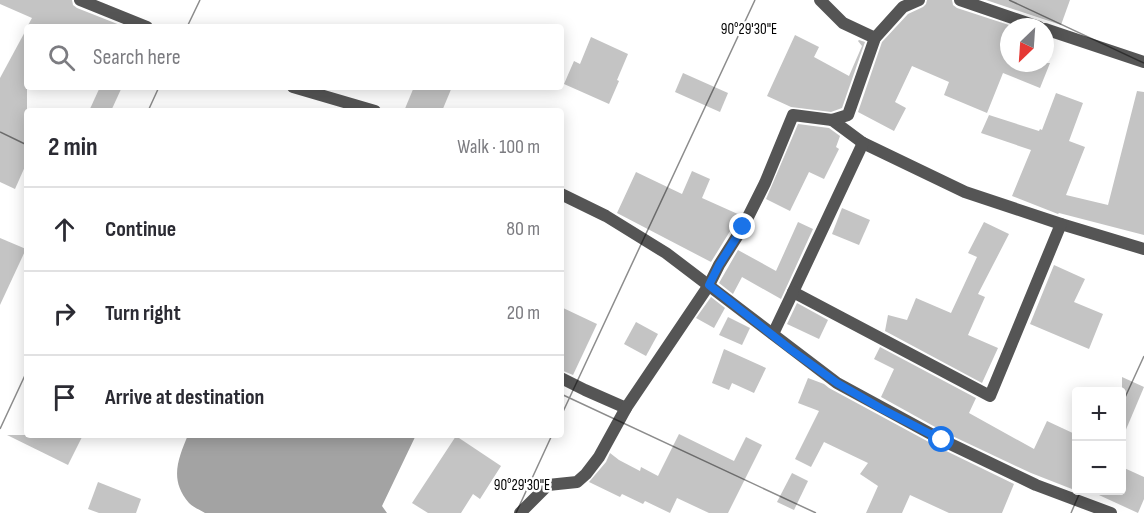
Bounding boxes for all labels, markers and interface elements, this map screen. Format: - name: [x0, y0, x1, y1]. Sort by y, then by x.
- north arrow: [1000, 18, 1054, 72]
- text: 90°29'30"E: [721, 20, 777, 39]
- search box: [24, 24, 564, 90]
- icon: search: [45, 41, 78, 74]
- text: Search here: [93, 44, 180, 71]
- text: 2 min: [48, 132, 98, 163]
- text: Walk · 100 m: [457, 135, 540, 159]
- icon: ahead: [48, 213, 81, 246]
- route end: [729, 213, 755, 239]
- text: Continue: [105, 216, 176, 243]
- text: 80 m: [506, 217, 540, 241]
- icon: right: [48, 297, 81, 330]
- text: Turn right: [105, 300, 181, 327]
- text: 20 m: [507, 301, 540, 325]
- icon: arrive: [48, 381, 81, 414]
- text: Arrive at destination: [105, 384, 264, 411]
- map controls: [1072, 387, 1126, 495]
- button: +: [1072, 387, 1126, 441]
- route start: [928, 426, 954, 452]
- button: −: [1072, 441, 1126, 495]
- text: 90°29'30"E: [494, 476, 550, 495]

